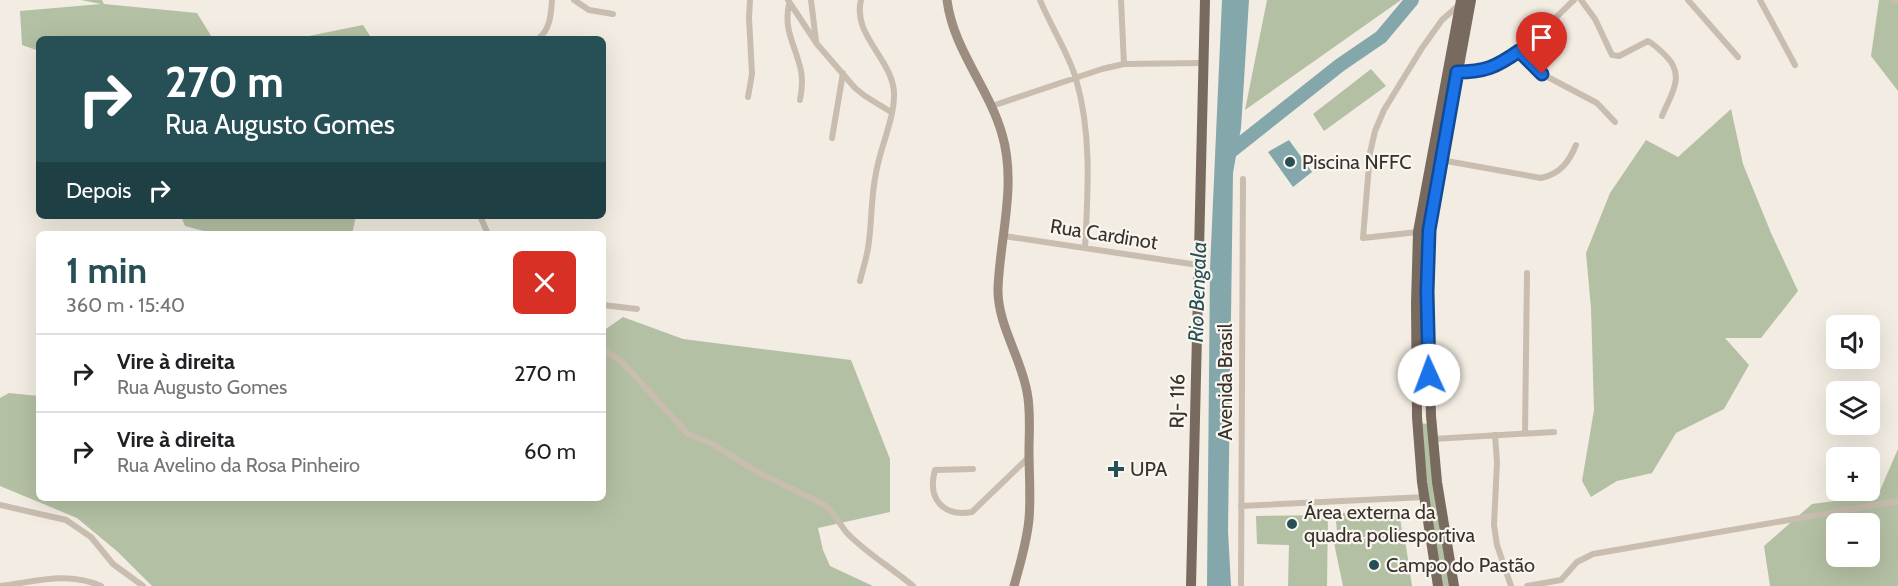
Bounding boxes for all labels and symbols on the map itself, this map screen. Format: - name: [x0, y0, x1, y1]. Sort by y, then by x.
- pin: [1516, 12, 1567, 74]
- place label: Piscina NFFC: [1302, 150, 1412, 174]
- marker: Piscina NFFC: [1283, 155, 1297, 169]
- street label: Rua Cardinot: [1049, 214, 1160, 254]
- water label: Rio Bengala: [1183, 241, 1211, 343]
- street label: Avenida Brasil: [1213, 323, 1237, 440]
- position arrow: [1397, 343, 1461, 407]
- street label: RJ- 116: [1165, 374, 1189, 428]
- place label: UPA: [1130, 457, 1168, 481]
- marker: UPA: [1107, 460, 1125, 478]
- place label: Área externa da quadra poliesportiva: [1304, 500, 1475, 547]
- marker: Área externa da quadra poliesportiva: [1285, 517, 1299, 531]
- place label: Campo do Pastão: [1386, 553, 1535, 577]
- marker: Campo do Pastão: [1367, 558, 1381, 572]

